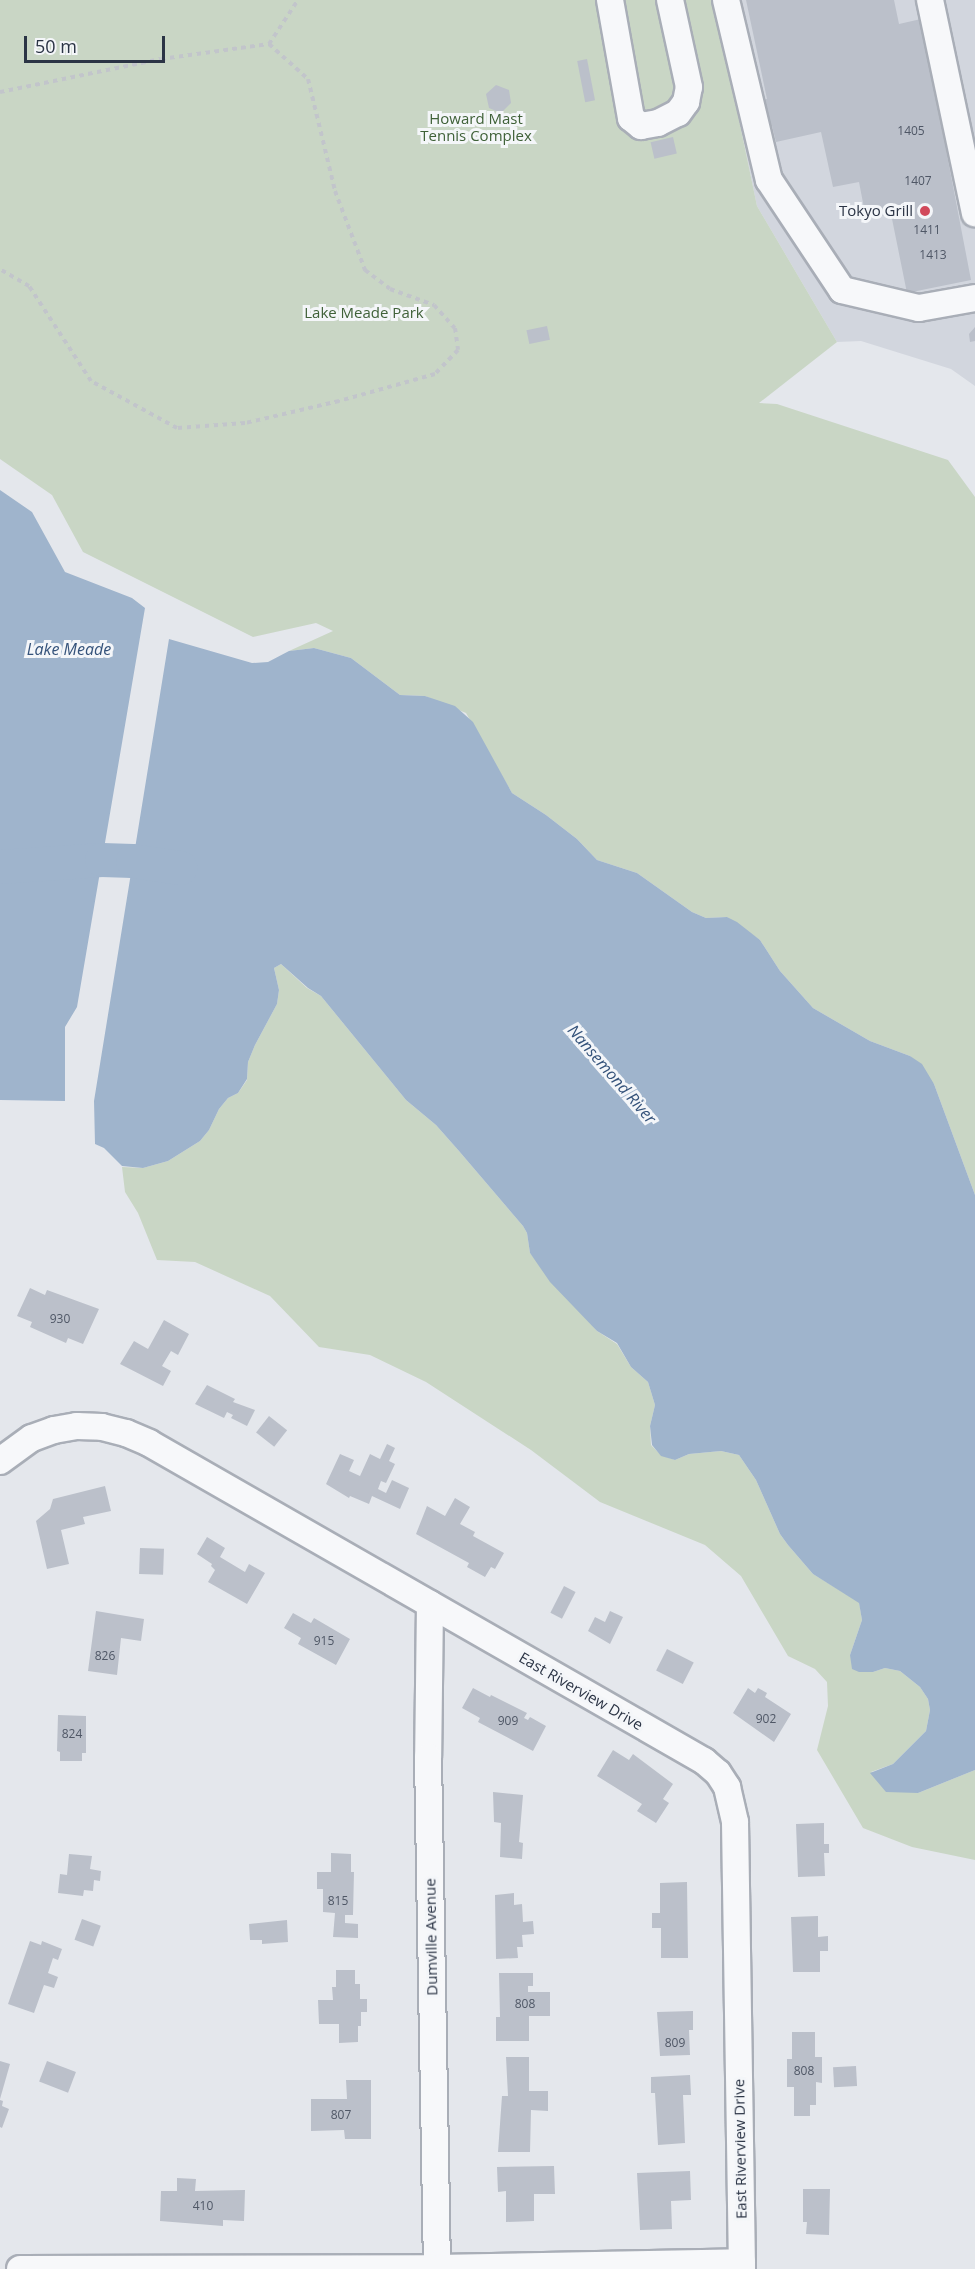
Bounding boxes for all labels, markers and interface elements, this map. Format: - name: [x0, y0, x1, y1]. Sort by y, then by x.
- scale bar: [27, 24, 168, 62]
- text: 50 m: [35, 34, 77, 58]
- park label: Howard Mast Tennis Complex: [420, 109, 532, 144]
- house number: 1405: [897, 124, 925, 138]
- house number: 1407: [904, 174, 932, 188]
- place label: Tokyo Grill: [839, 202, 913, 220]
- marker: Tokyo Grill: [918, 204, 932, 218]
- house number: 1411: [913, 223, 941, 237]
- house number: 1413: [919, 248, 947, 262]
- park label: Lake Meade Park: [304, 304, 424, 322]
- water label: Lake Meade: [27, 639, 111, 659]
- water label: Nansemond River: [564, 1021, 660, 1127]
- house number: 930: [50, 1312, 70, 1326]
- house number: 915: [314, 1634, 334, 1648]
- street label: East Riverview Drive: [516, 1648, 646, 1734]
- house number: 826: [95, 1649, 115, 1663]
- house number: 902: [756, 1712, 776, 1726]
- house number: 909: [498, 1714, 518, 1728]
- house number: 824: [62, 1727, 82, 1741]
- street label: Dumville Avenue: [421, 1878, 441, 1996]
- house number: 815: [328, 1894, 348, 1908]
- house number: 808: [515, 1997, 535, 2011]
- house number: 809: [665, 2036, 685, 2050]
- house number: 808: [794, 2064, 814, 2078]
- street label: East Riverview Drive: [730, 2079, 750, 2219]
- house number: 807: [331, 2108, 351, 2122]
- house number: 410: [193, 2199, 213, 2213]

